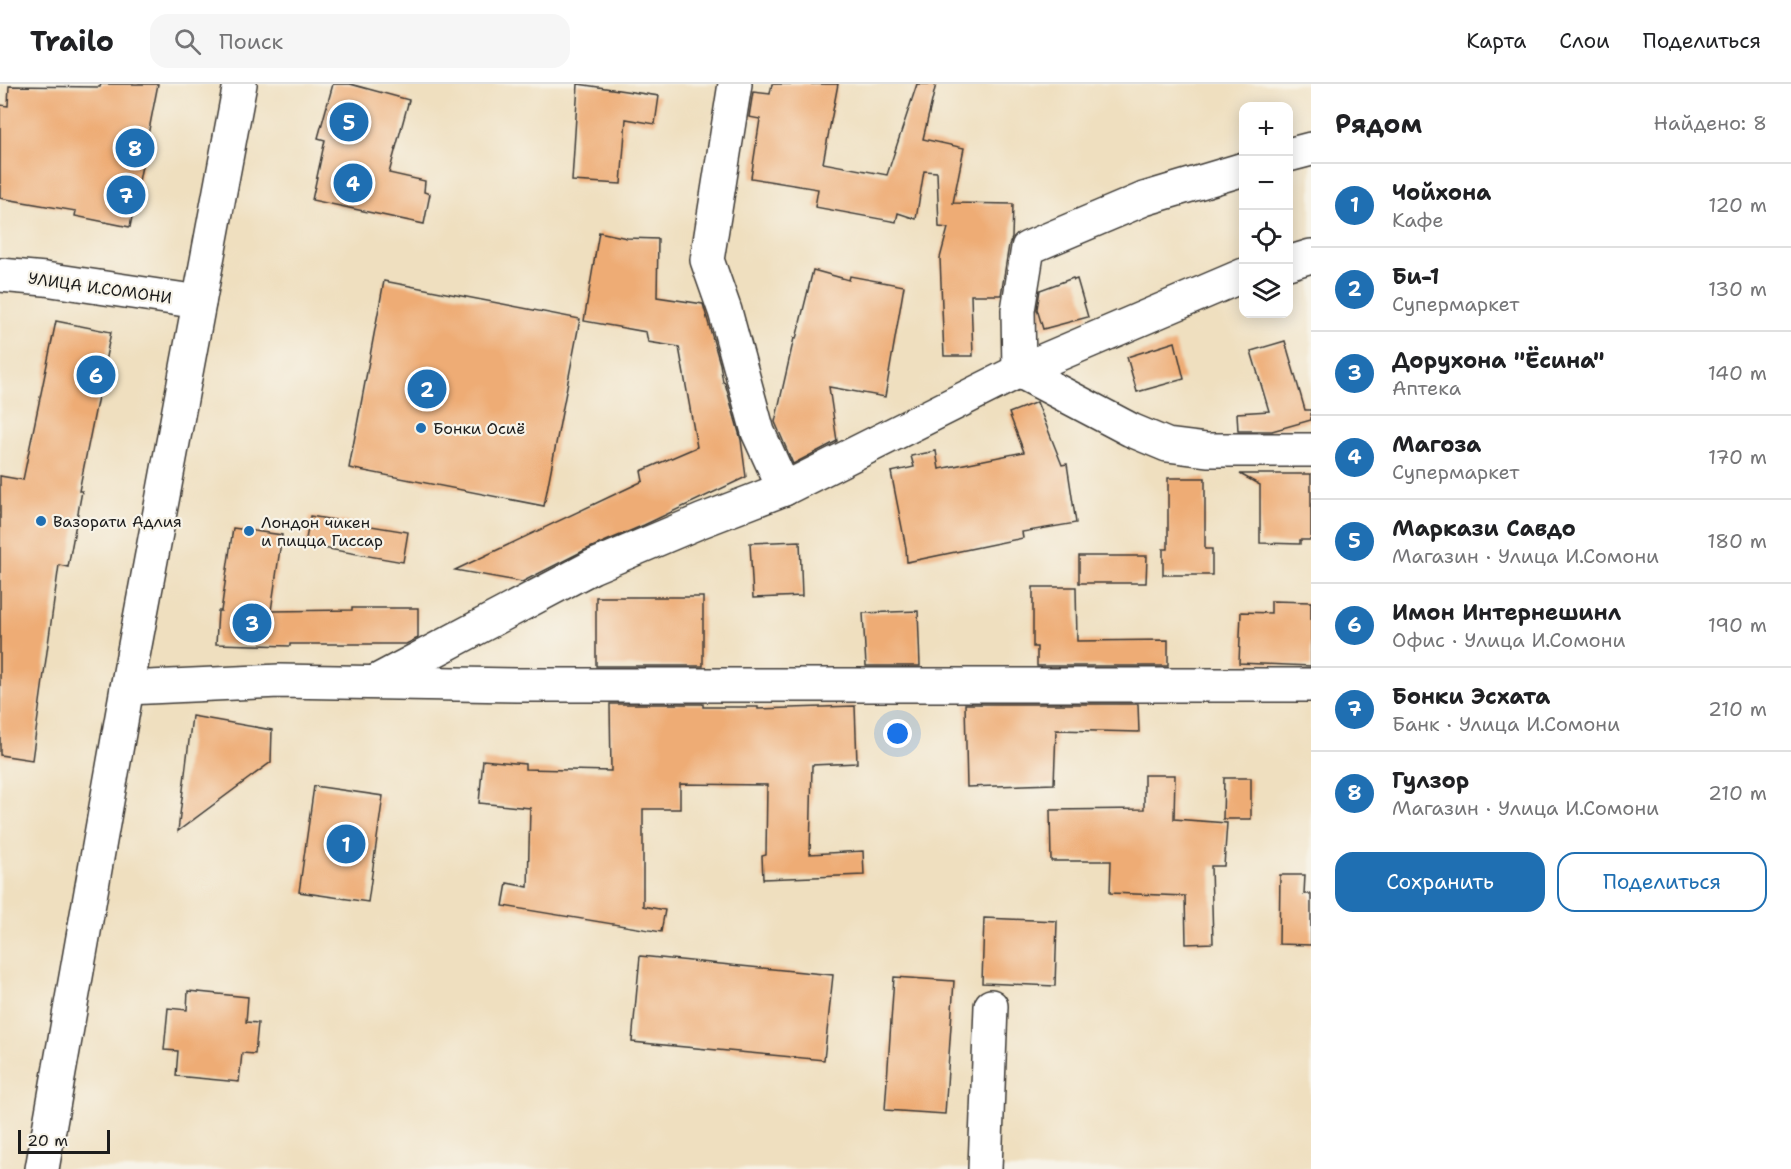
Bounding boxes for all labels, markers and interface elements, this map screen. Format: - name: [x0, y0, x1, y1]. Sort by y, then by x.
- search box: [150, 14, 570, 68]
- text: Trailo: [30, 22, 114, 60]
- icon: search: [171, 25, 204, 58]
- text: Поиск: [219, 27, 283, 56]
- text: Карта: [1466, 27, 1526, 55]
- text: Слои: [1559, 27, 1610, 55]
- text: Поделиться: [1643, 27, 1761, 55]
- pin: 5: [330, 99, 368, 144]
- map controls: [1239, 102, 1293, 318]
- button: +: [1239, 102, 1293, 156]
- text: Рядом: [1335, 106, 1422, 141]
- text: Найдено: 8: [1654, 110, 1767, 136]
- pin: 8: [116, 126, 154, 170]
- button: −: [1239, 156, 1293, 210]
- pin: 4: [334, 160, 372, 206]
- pin: 7: [106, 172, 146, 218]
- text: Чойхона: [1392, 178, 1491, 207]
- text: 1: [1350, 192, 1359, 218]
- text: 120 m: [1708, 192, 1767, 218]
- text: Кафе: [1392, 207, 1444, 233]
- button: locate: [1239, 210, 1293, 264]
- text: Би-1: [1392, 262, 1440, 291]
- button: layers: [1239, 264, 1293, 318]
- street label: УЛИЦА И.СОМОНИ: [27, 268, 173, 308]
- text: 2: [1348, 276, 1362, 302]
- text: 130 m: [1708, 276, 1767, 302]
- text: Супермаркет: [1392, 291, 1519, 317]
- text: Дорухона "Ёсина": [1392, 346, 1605, 375]
- pin: 6: [76, 352, 116, 398]
- text: 3: [1348, 360, 1362, 386]
- text: 140 m: [1708, 360, 1767, 386]
- pin: 2: [408, 366, 446, 412]
- text: Аптека: [1392, 375, 1461, 401]
- place label: Бонки Осиё: [433, 418, 525, 439]
- marker: Бонки Осиё: [414, 421, 428, 435]
- text: Магоза: [1392, 430, 1481, 459]
- text: 4: [1348, 444, 1362, 470]
- text: 170 m: [1708, 444, 1767, 470]
- text: Супермаркет: [1392, 459, 1519, 485]
- place label: Вазорати Адлия: [53, 511, 182, 532]
- place label: Лондон чикен и пицца Гиссар: [261, 512, 383, 551]
- marker: Вазорати Адлия: [34, 514, 48, 528]
- text: Маркази Савдо: [1392, 514, 1576, 543]
- marker: Лондон чикен и пицца Гиссар: [242, 524, 256, 538]
- text: 5: [1348, 528, 1361, 554]
- text: 180 m: [1707, 528, 1767, 554]
- text: Магазин · Улица И.Сомони: [1392, 543, 1659, 569]
- text: Имон Интернешинл: [1392, 598, 1621, 627]
- pin: 3: [232, 600, 272, 646]
- text: 6: [1348, 612, 1362, 638]
- text: 190 m: [1708, 612, 1767, 638]
- text: Офис · Улица И.Сомони: [1392, 627, 1625, 653]
- text: Бонки Эсхата: [1392, 682, 1550, 711]
- text: 7: [1348, 696, 1362, 722]
- text: 210 m: [1708, 696, 1767, 722]
- text: Банк · Улица И.Сомони: [1392, 711, 1620, 737]
- your location: [883, 719, 912, 748]
- text: Гулзор: [1392, 766, 1469, 795]
- text: 8: [1348, 780, 1362, 806]
- text: 210 m: [1708, 780, 1767, 806]
- text: Магазин · Улица И.Сомони: [1392, 795, 1659, 821]
- pin: 1: [326, 822, 366, 867]
- button: Сохранить: [1335, 852, 1545, 912]
- button: Поделиться: [1557, 852, 1767, 912]
- scale bar: [18, 1127, 110, 1154]
- text: 20 m: [27, 1130, 68, 1151]

